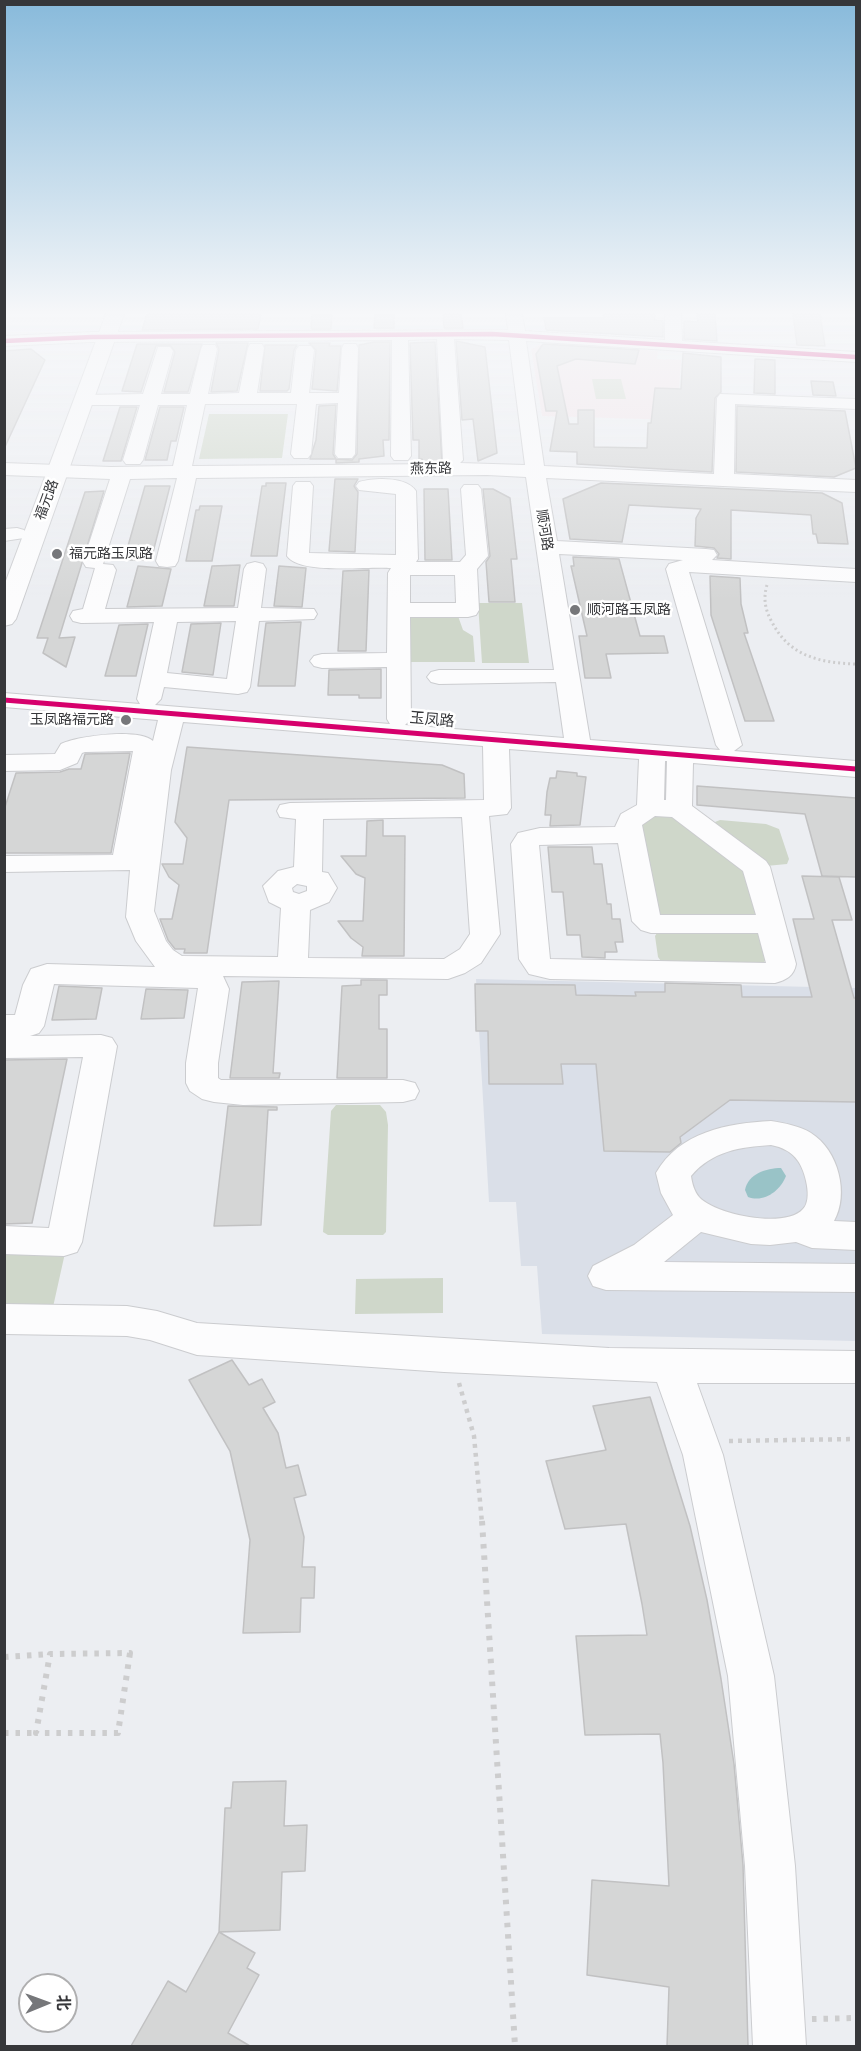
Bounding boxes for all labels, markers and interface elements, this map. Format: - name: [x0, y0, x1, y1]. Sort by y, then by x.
- street label: 燕东路: [410, 460, 452, 478]
- street label: 福元路: [32, 477, 62, 523]
- street label: 顺河路: [532, 508, 556, 552]
- place label: 福元路玉凤路: [69, 546, 153, 562]
- marker: 福元路玉凤路: [50, 547, 64, 561]
- place label: 顺河路玉凤路: [587, 602, 671, 618]
- marker: 顺河路玉凤路: [568, 603, 582, 617]
- street label: 玉凤路: [409, 709, 455, 731]
- place label: 玉凤路福元路: [30, 712, 114, 728]
- marker: 玉凤路福元路: [119, 713, 133, 727]
- north arrow: [18, 1973, 78, 2033]
- text: 北: [54, 1995, 74, 2011]

